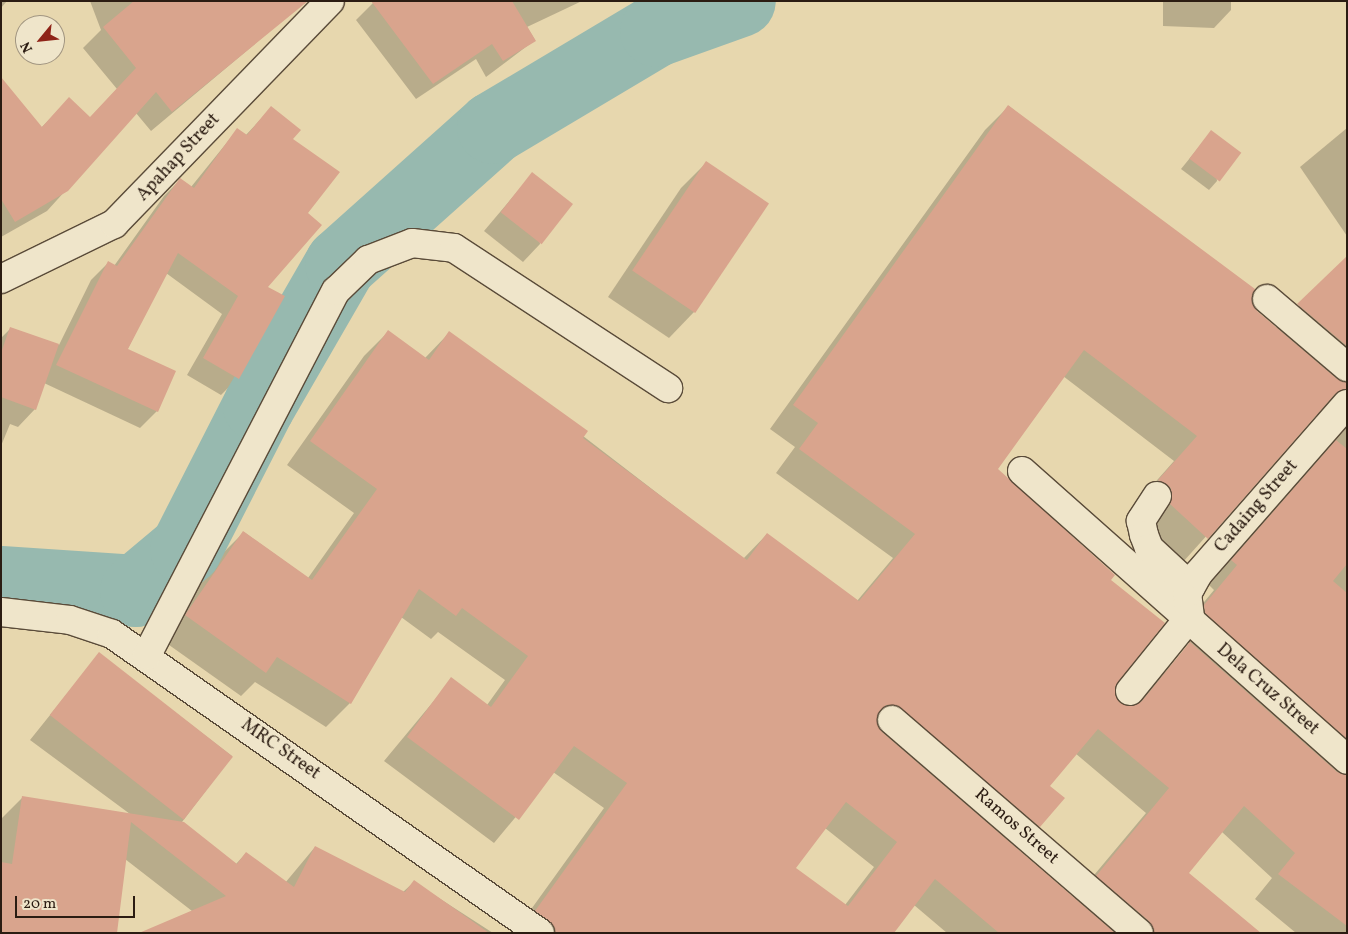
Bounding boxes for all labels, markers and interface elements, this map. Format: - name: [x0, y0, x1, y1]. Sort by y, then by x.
- north arrow: [15, 15, 65, 65]
- text: N: [16, 38, 38, 56]
- street label: Apahap Street: [133, 110, 225, 206]
- street label: Cadaing Street: [1211, 456, 1303, 558]
- street label: Dela Cruz Street: [1211, 640, 1323, 740]
- street label: MRC Street: [236, 715, 324, 785]
- street label: Ramos Street: [969, 784, 1063, 870]
- scale bar: [18, 886, 138, 918]
- text: 20 m: [23, 894, 56, 915]

